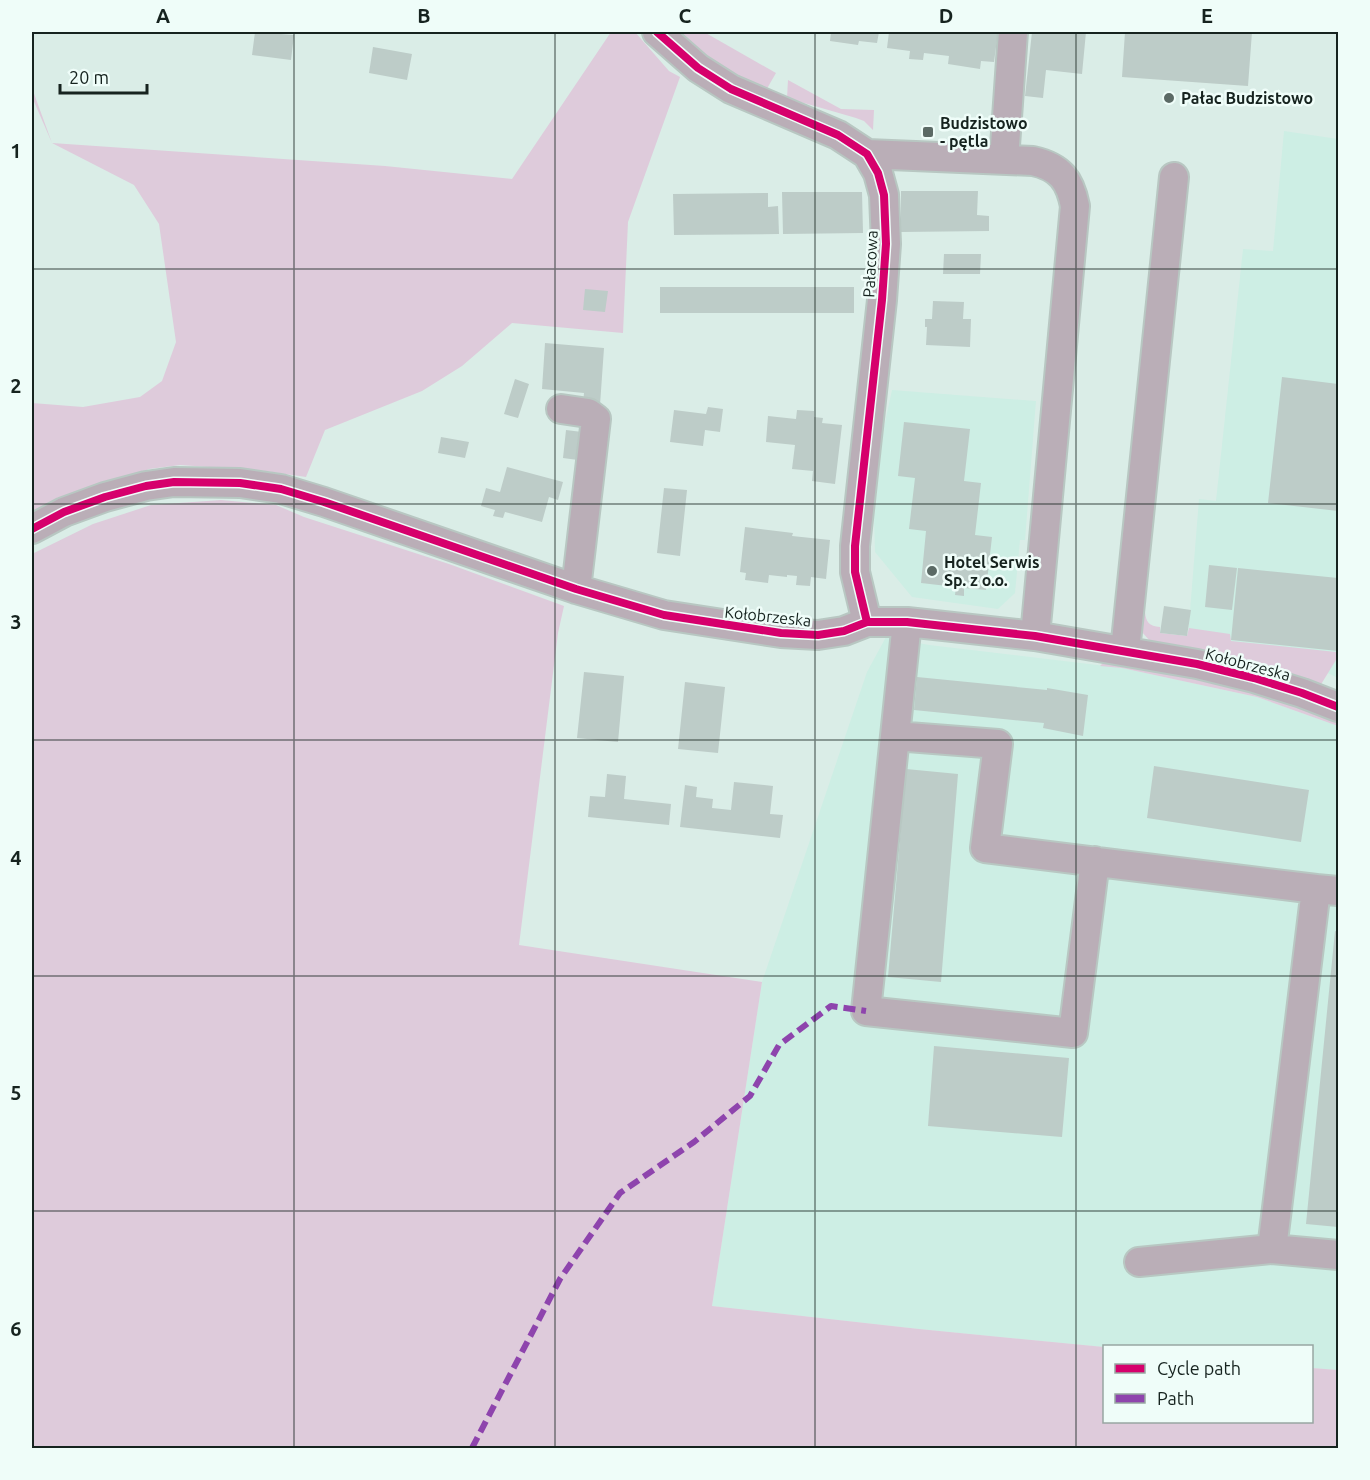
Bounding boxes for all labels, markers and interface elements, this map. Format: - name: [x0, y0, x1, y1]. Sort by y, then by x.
- text: A: [156, 4, 170, 27]
- text: B: [417, 4, 431, 27]
- text: C: [679, 4, 692, 27]
- text: D: [939, 4, 953, 27]
- text: E: [1201, 4, 1213, 27]
- scale bar: [60, 57, 147, 95]
- text: 20 m: [69, 67, 109, 87]
- place label: Pałac Budzistowo: [1181, 89, 1313, 107]
- marker: Pałac Budzistowo: [1162, 91, 1176, 105]
- place label: Budzistowo - pętla: [940, 114, 1028, 151]
- marker: Budzistowo - pętla: [921, 125, 935, 139]
- text: 1: [10, 139, 22, 162]
- street label: Pałacowa: [859, 230, 881, 298]
- text: 2: [10, 374, 22, 397]
- place label: Hotel Serwis Sp. z o.o.: [944, 553, 1040, 589]
- marker: Hotel Serwis Sp. z o.o.: [925, 564, 939, 578]
- street label: Kołobrzeska: [724, 602, 812, 630]
- text: 3: [10, 610, 22, 633]
- street label: Kołobrzeska: [1204, 644, 1292, 684]
- text: 4: [10, 846, 22, 869]
- text: 5: [10, 1081, 22, 1104]
- text: 6: [10, 1317, 22, 1340]
- legend: [1103, 1345, 1313, 1423]
- text: Cycle path: [1157, 1358, 1241, 1378]
- text: Path: [1157, 1388, 1194, 1408]

